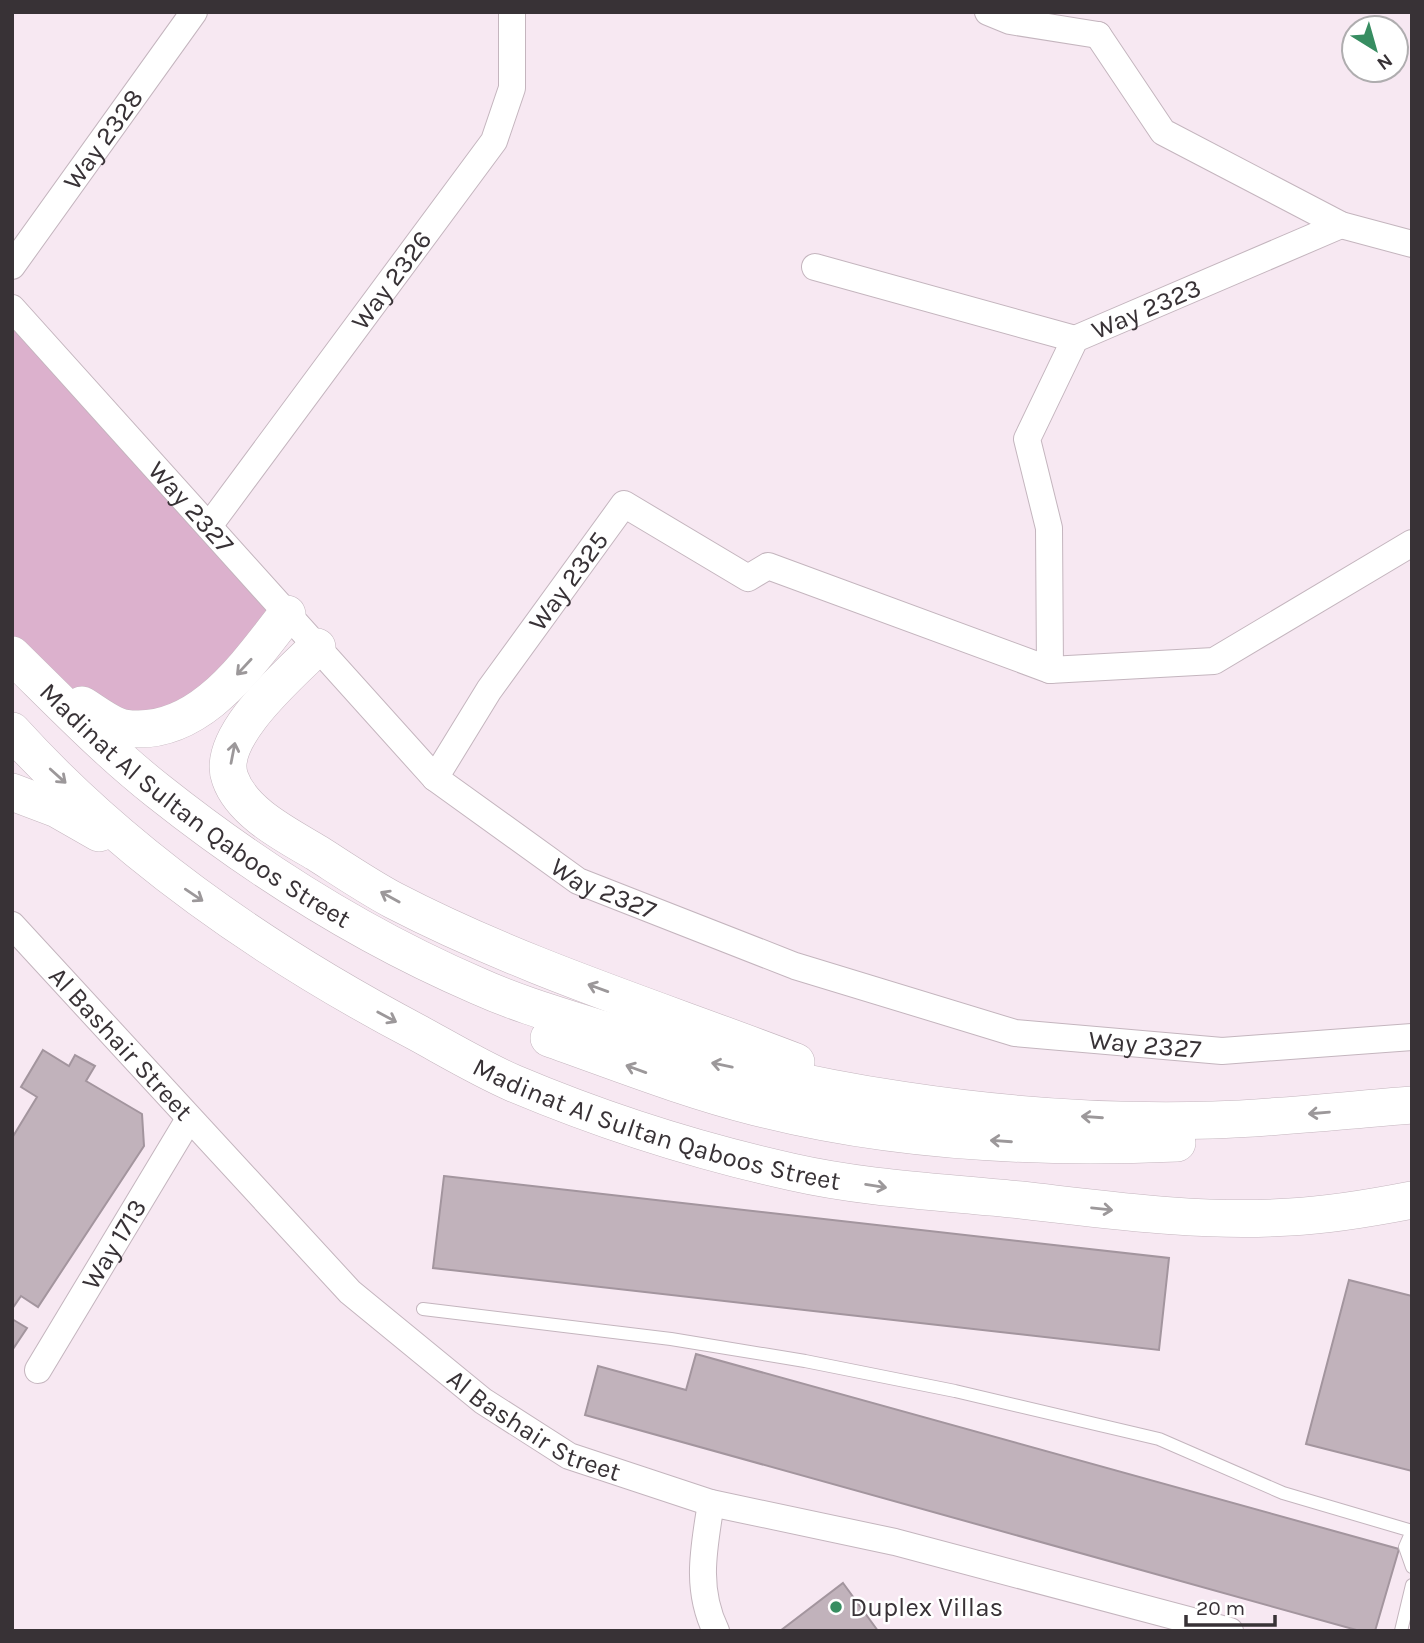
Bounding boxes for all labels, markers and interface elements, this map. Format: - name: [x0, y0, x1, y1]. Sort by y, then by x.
- north arrow: [1340, 14, 1410, 84]
- text: N: [1373, 49, 1397, 75]
- street label: Way 2328: [57, 83, 150, 196]
- street label: Way 2326: [345, 225, 438, 336]
- street label: Way 2323: [1087, 272, 1206, 346]
- street label: Way 2327: [142, 455, 240, 560]
- street label: Way 2325: [522, 525, 615, 637]
- one-way arrow: [236, 658, 253, 675]
- street label: Madinat Al Sultan Qaboos Street: [33, 676, 356, 935]
- one-way arrow: [226, 742, 240, 765]
- one-way arrow: [49, 768, 67, 784]
- street label: Way 2327: [544, 851, 661, 926]
- one-way arrow: [184, 888, 203, 902]
- one-way arrow: [380, 890, 401, 903]
- street label: Al Bashair Street: [42, 961, 199, 1127]
- one-way arrow: [588, 981, 609, 994]
- one-way arrow: [376, 1010, 396, 1024]
- street label: Way 2327: [1087, 1024, 1202, 1065]
- street label: Madinat Al Sultan Qaboos Street: [468, 1051, 843, 1197]
- one-way arrow: [711, 1057, 734, 1071]
- one-way arrow: [625, 1062, 647, 1074]
- one-way arrow: [1309, 1107, 1331, 1120]
- one-way arrow: [1081, 1111, 1104, 1124]
- one-way arrow: [990, 1134, 1013, 1147]
- one-way arrow: [864, 1180, 887, 1193]
- street label: Way 1713: [75, 1194, 153, 1295]
- one-way arrow: [1091, 1203, 1113, 1216]
- street label: Al Bashair Street: [441, 1363, 625, 1488]
- scale bar: [1186, 1584, 1275, 1628]
- place label: Duplex Villas: [850, 1592, 1003, 1623]
- text: 20 m: [1196, 1596, 1245, 1620]
- marker: Duplex Villas: [828, 1599, 844, 1615]

